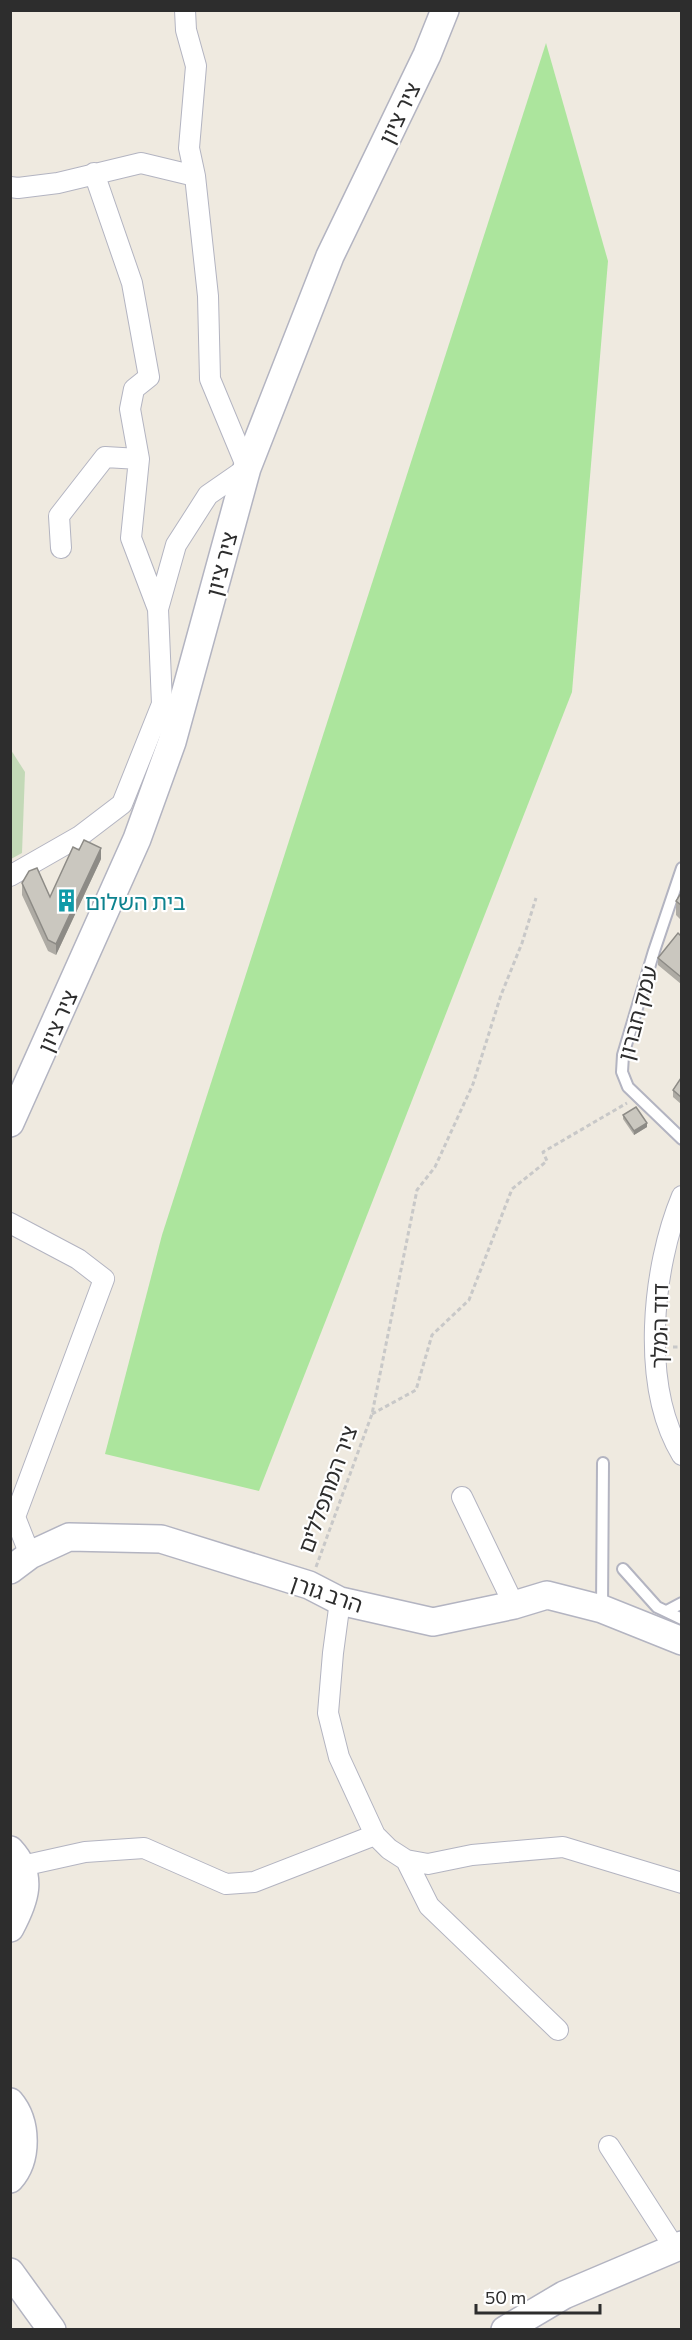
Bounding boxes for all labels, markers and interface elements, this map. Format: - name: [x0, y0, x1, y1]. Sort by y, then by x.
- street label: ציר ציון: [372, 78, 426, 148]
- street label: ציר ציון: [199, 529, 243, 599]
- building icon: בית השלום: [54, 888, 80, 914]
- place label: בית השלום: [85, 888, 186, 915]
- street label: עמק חברון: [611, 962, 663, 1064]
- street label: ציר ציון: [31, 985, 83, 1057]
- street label: דוד המלך: [645, 1283, 673, 1369]
- street label: ציר המתפללים: [292, 1422, 362, 1556]
- street label: הרב גורן: [287, 1568, 367, 1618]
- scale bar: [476, 2277, 600, 2315]
- text: 50 m: [485, 2286, 526, 2308]

